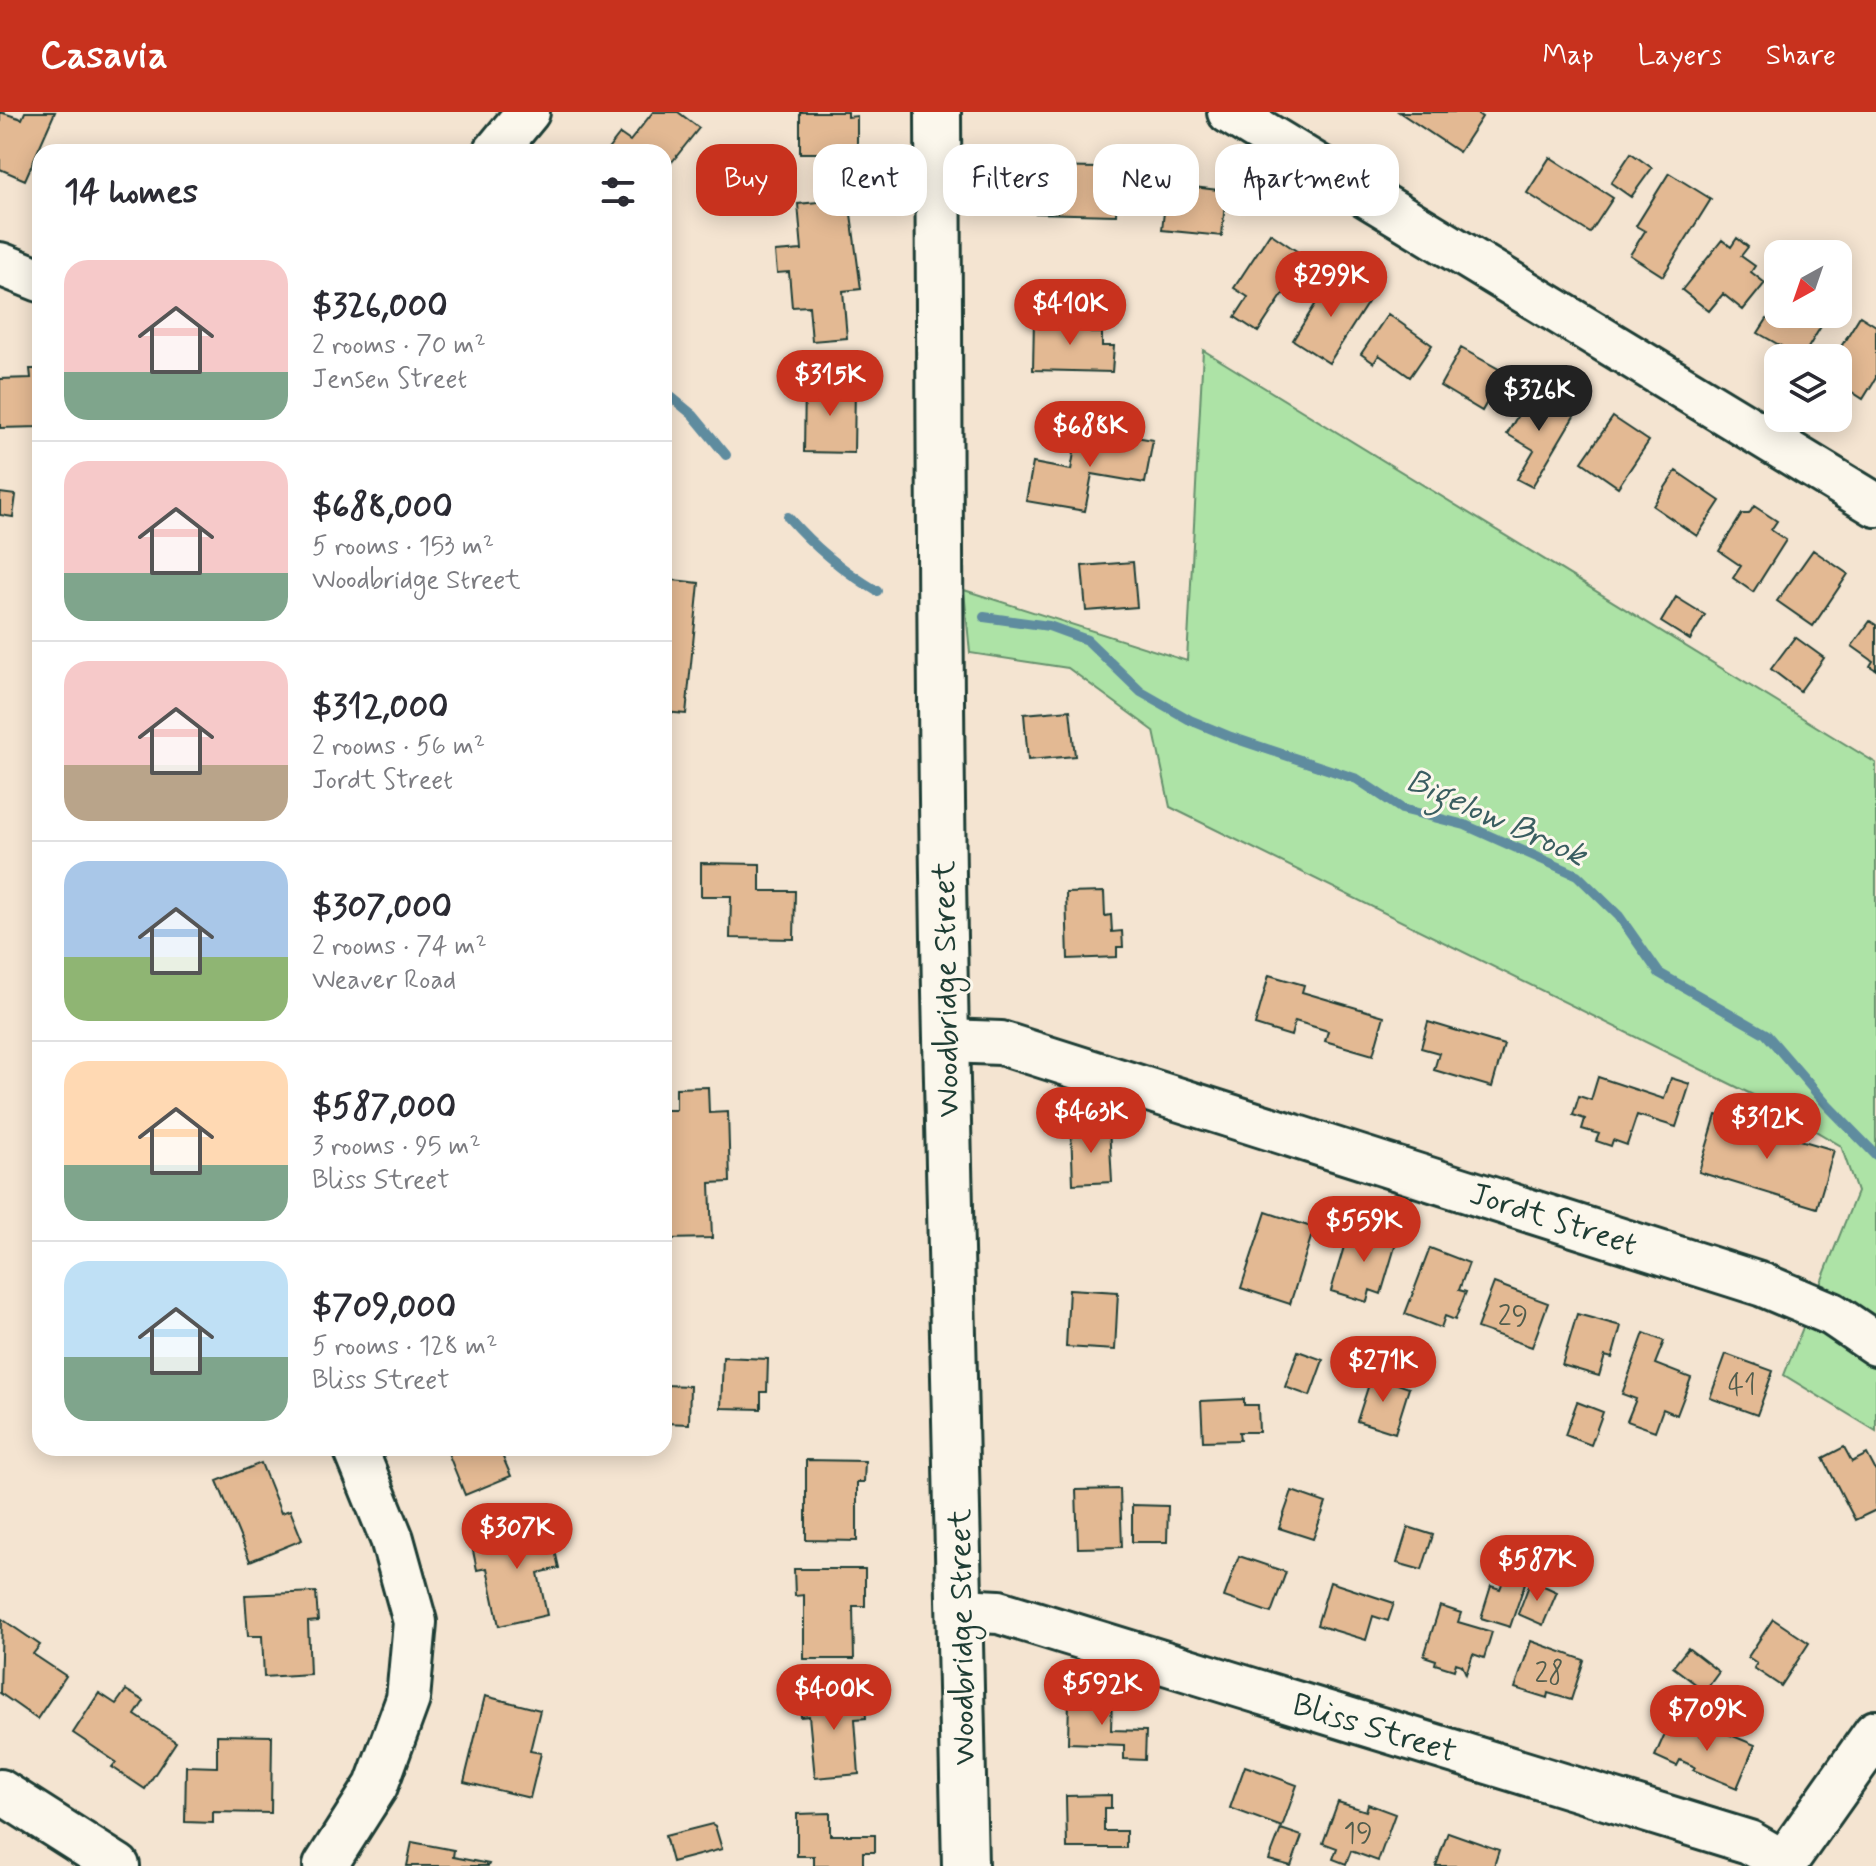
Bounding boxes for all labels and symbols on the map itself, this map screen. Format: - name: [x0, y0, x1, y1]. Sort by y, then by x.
- north arrow: [1764, 240, 1852, 328]
- pin: $299K: [1275, 251, 1387, 319]
- pin: $410K: [1014, 279, 1126, 347]
- pin: $315K: [774, 350, 886, 418]
- pin: $326K: [1483, 365, 1595, 433]
- pin: $688K: [1034, 401, 1146, 469]
- water label: Bigelow Brook: [1398, 759, 1595, 881]
- street label: Woodbridge Street: [924, 860, 972, 1118]
- pin: $463K: [1035, 1087, 1147, 1155]
- pin: $312K: [1711, 1093, 1823, 1161]
- street label: Jordt Street: [1464, 1173, 1642, 1267]
- pin: $559K: [1308, 1196, 1420, 1264]
- house number: 29: [1498, 1299, 1528, 1336]
- pin: $271K: [1327, 1336, 1439, 1404]
- house number: 41: [1728, 1368, 1756, 1405]
- pin: $307K: [461, 1503, 573, 1571]
- street label: Woodbridge Street: [940, 1508, 988, 1766]
- pin: $587K: [1481, 1535, 1593, 1603]
- house number: 28: [1534, 1656, 1564, 1693]
- pin: $592K: [1046, 1659, 1158, 1727]
- pin: $400K: [778, 1664, 890, 1732]
- street label: Bliss Street: [1287, 1684, 1461, 1774]
- pin: $709K: [1651, 1685, 1763, 1753]
- house number: 19: [1343, 1816, 1373, 1853]

